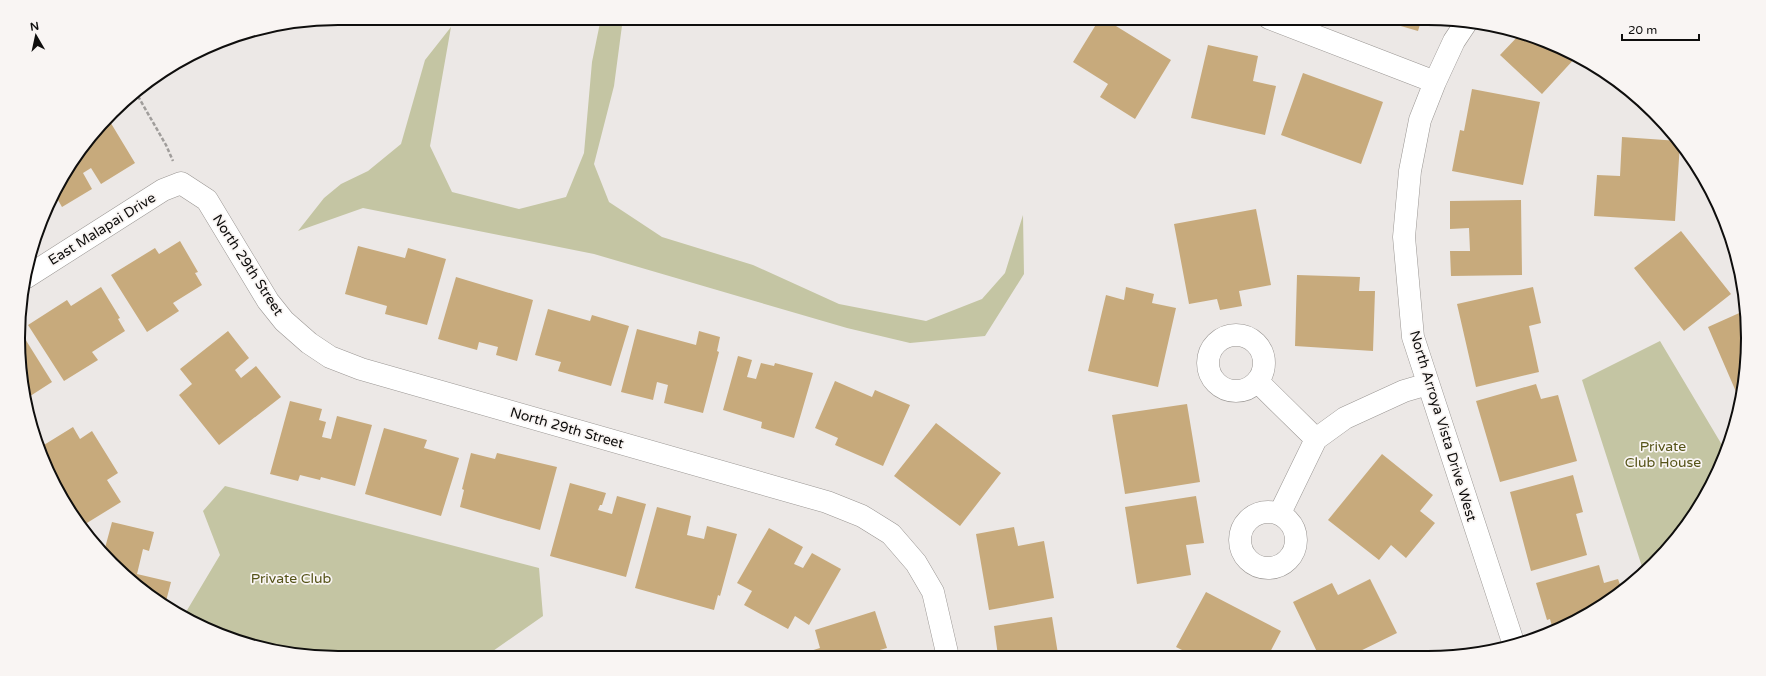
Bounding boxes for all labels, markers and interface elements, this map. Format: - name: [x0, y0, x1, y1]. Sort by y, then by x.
- north arrow: [16, 16, 56, 56]
- scale bar: [1622, 16, 1699, 42]
- text: N: [29, 20, 40, 34]
- text: 20 m: [1628, 23, 1657, 37]
- street label: East Malapai Drive: [45, 189, 159, 269]
- street label: North 29th Street: [209, 211, 287, 319]
- street label: North Arroya Vista Drive West: [1406, 328, 1480, 524]
- street label: North 29th Street: [508, 404, 626, 453]
- park label: Private Club House: [1625, 438, 1701, 471]
- park label: Private Club: [251, 570, 331, 587]

